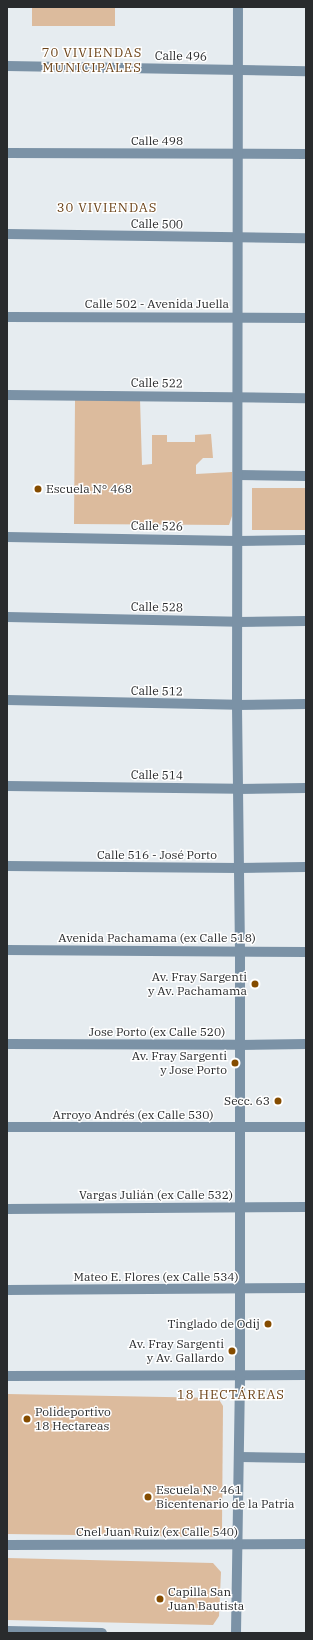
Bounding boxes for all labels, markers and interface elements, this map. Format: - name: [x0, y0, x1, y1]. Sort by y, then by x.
- district label: 70 VIVIENDAS MUNICIPALES: [42, 46, 142, 77]
- street label: Calle 496: [155, 48, 207, 64]
- street label: Calle 498: [131, 134, 183, 148]
- district label: 30 VIVIENDAS: [57, 200, 157, 216]
- street label: Calle 500: [131, 216, 183, 232]
- street label: Calle 502 - Avenida Juella: [85, 297, 229, 311]
- street label: Calle 522: [131, 375, 183, 391]
- place label: Escuela N° 468: [46, 482, 132, 496]
- marker: Escuela N° 468: [33, 484, 43, 494]
- street label: Calle 526: [131, 518, 183, 534]
- street label: Calle 528: [131, 599, 183, 615]
- street label: Calle 512: [131, 683, 183, 699]
- street label: Calle 514: [131, 767, 183, 783]
- street label: Calle 516 - José Porto: [97, 848, 217, 862]
- street label: Avenida Pachamama (ex Calle 518): [58, 931, 256, 945]
- place label: Av. Fray Sargenti y Av. Pachamama: [148, 970, 247, 998]
- marker: Av. Fray Sargenti y Av. Pachamama: [250, 979, 260, 989]
- street label: Jose Porto (ex Calle 520): [89, 1025, 225, 1039]
- place label: Av. Fray Sargenti y Jose Porto: [132, 1049, 227, 1077]
- marker: Av. Fray Sargenti y Jose Porto: [230, 1058, 240, 1068]
- place label: Secc. 63: [224, 1094, 270, 1108]
- marker: Secc. 63: [273, 1096, 283, 1106]
- street label: Arroyo Andrés (ex Calle 530): [53, 1108, 213, 1122]
- street label: Vargas Julián (ex Calle 532): [79, 1188, 233, 1202]
- street label: Mateo E. Flores (ex Calle 534): [73, 1270, 239, 1284]
- place label: Tinglado de Odij: [167, 1317, 260, 1331]
- marker: Tinglado de Odij: [263, 1319, 273, 1329]
- place label: Av. Fray Sargenti y Av. Gallardo: [129, 1337, 224, 1365]
- marker: Av. Fray Sargenti y Av. Gallardo: [227, 1346, 237, 1356]
- district label: 18 HECTÁREAS: [177, 1387, 285, 1403]
- place label: Polideportivo 18 Hectareas: [35, 1405, 111, 1433]
- marker: Polideportivo 18 Hectareas: [22, 1414, 32, 1424]
- place label: Escuela N° 461 Bicentenario de la Patria: [156, 1483, 295, 1511]
- marker: Escuela N° 461 Bicentenario de la Patria: [143, 1492, 153, 1502]
- street label: Cnel Juan Ruiz (ex Calle 540): [76, 1525, 238, 1539]
- place label: Capilla San Juan Bautista: [168, 1585, 244, 1613]
- marker: Capilla San Juan Bautista: [155, 1594, 165, 1604]

